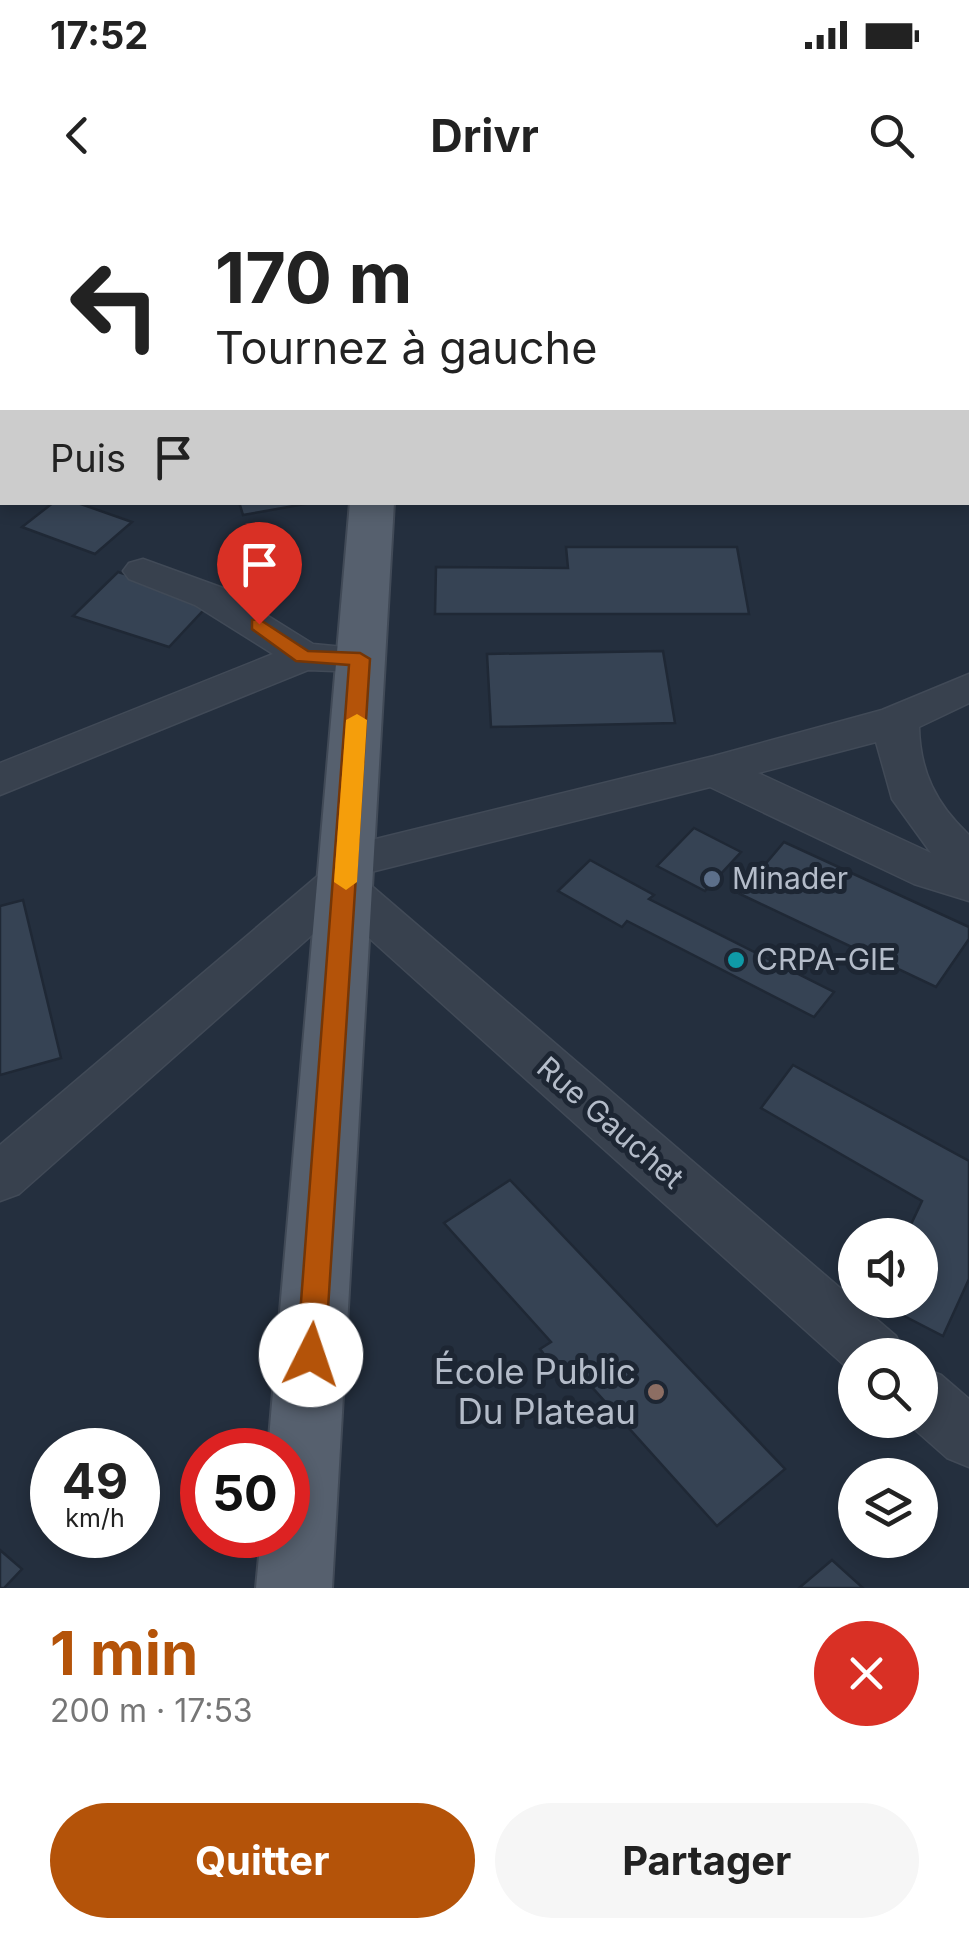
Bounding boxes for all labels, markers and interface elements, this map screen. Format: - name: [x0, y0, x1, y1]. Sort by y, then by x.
- text: 17:52: [50, 12, 148, 58]
- icon: back: [50, 108, 105, 163]
- text: Drivr: [430, 108, 539, 163]
- icon: search: [864, 108, 919, 163]
- text: 170 m: [215, 235, 412, 320]
- icon: left: [50, 240, 180, 370]
- text: Tournez à gauche: [215, 320, 597, 375]
- icon: arrive: [146, 430, 201, 485]
- text: Puis: [50, 435, 126, 481]
- pin: [217, 522, 302, 625]
- icon: arrive: [232, 537, 287, 592]
- place label: Minader: [732, 860, 848, 896]
- marker: Minader: [701, 868, 723, 890]
- place label: CRPA-GIE: [756, 941, 896, 977]
- marker: CRPA-GIE: [725, 949, 747, 971]
- street label: Rue Gauchet: [530, 1049, 691, 1196]
- map controls: [838, 1218, 938, 1558]
- button: sound: [838, 1218, 938, 1318]
- position arrow: [259, 1303, 363, 1407]
- button: search: [838, 1338, 938, 1438]
- place label: École Public Du Plateau: [434, 1350, 636, 1432]
- marker: École Public Du Plateau: [645, 1381, 667, 1403]
- speed limit sign: 50: [180, 1428, 310, 1558]
- text: 49: [62, 1451, 128, 1511]
- button: layers: [838, 1458, 938, 1558]
- text: km/h: [65, 1503, 125, 1533]
- text: 1 min: [50, 1617, 198, 1689]
- button: close: [814, 1621, 919, 1726]
- text: 200 m · 17:53: [50, 1691, 253, 1730]
- button: Quitter: [50, 1803, 475, 1918]
- button: Partager: [495, 1803, 919, 1918]

